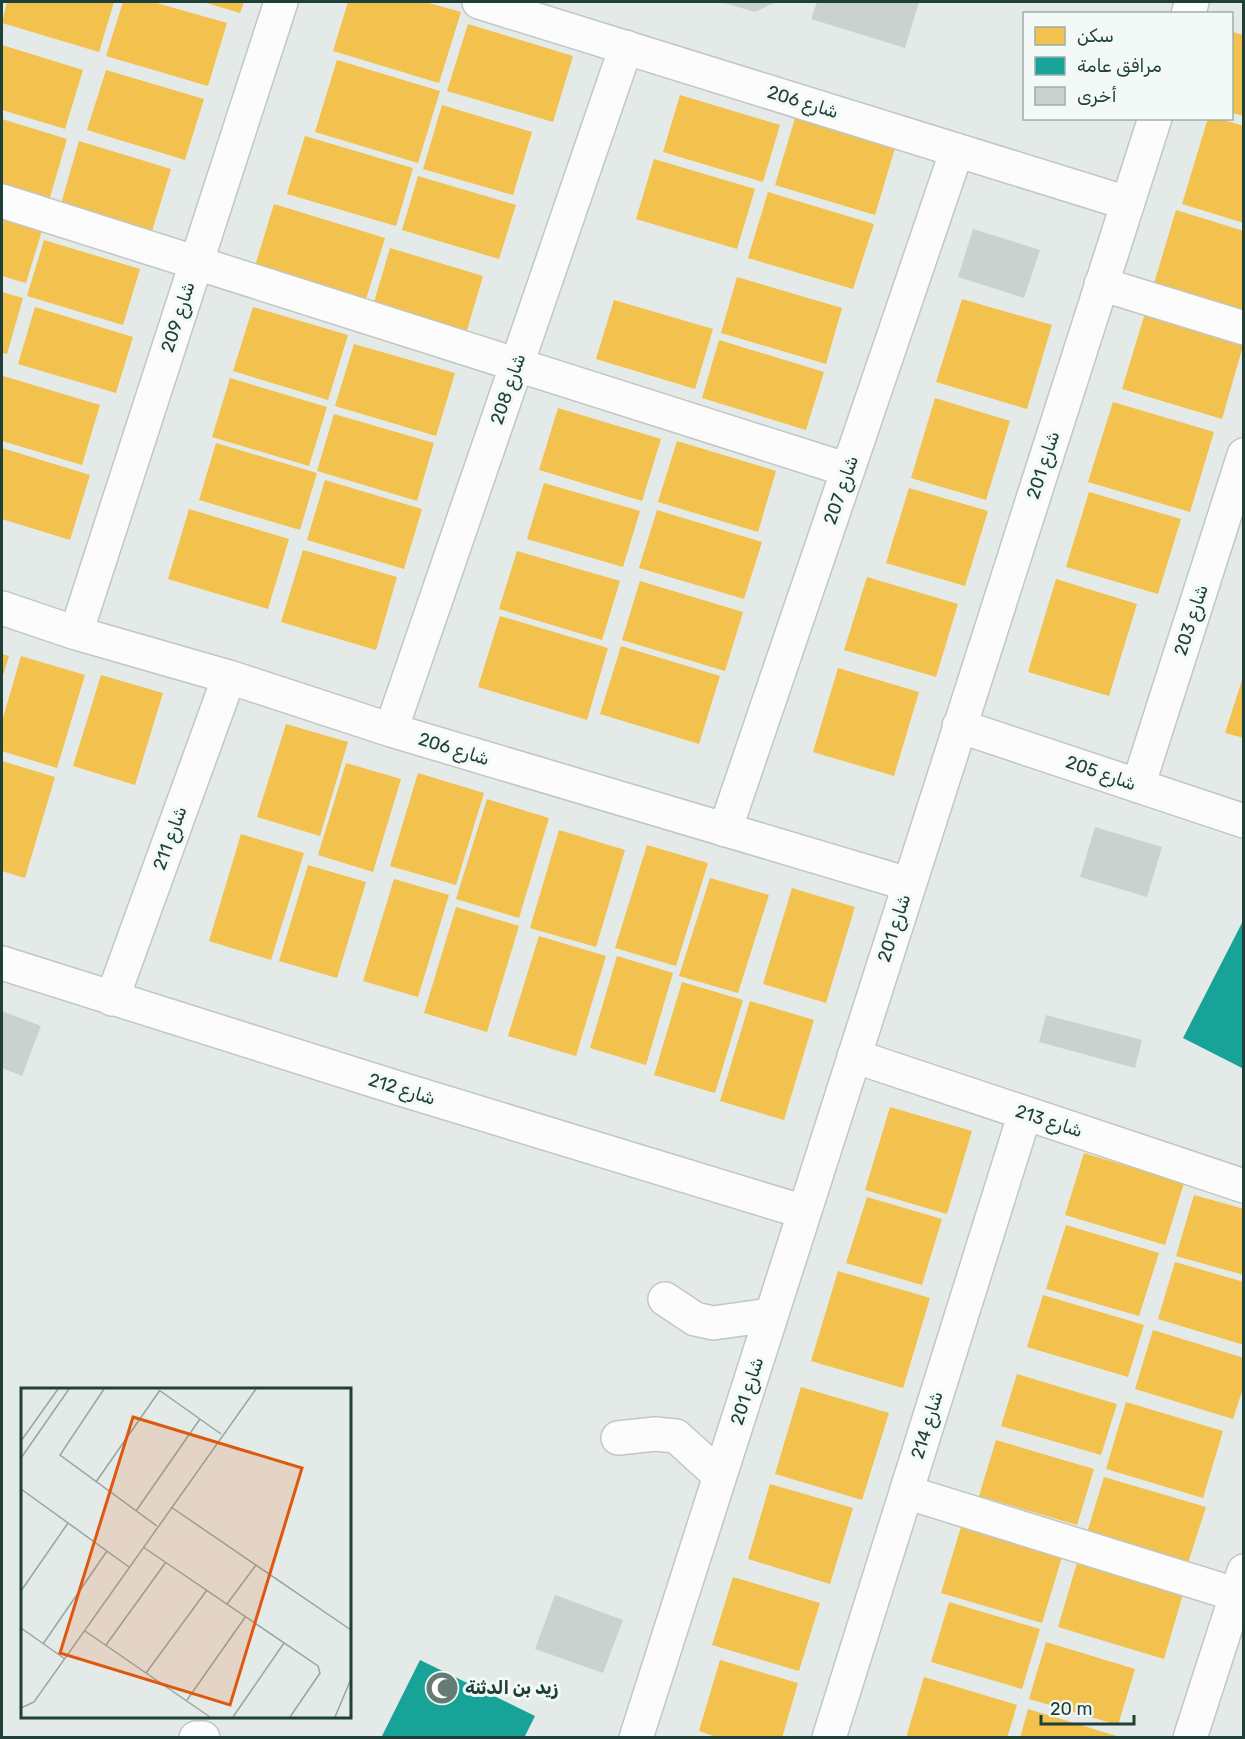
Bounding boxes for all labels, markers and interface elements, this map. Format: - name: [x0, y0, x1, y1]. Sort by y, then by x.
- legend: [1023, 12, 1233, 120]
- text: سكن: [1077, 25, 1114, 47]
- text: مرافق عامة: [1077, 55, 1162, 77]
- street label: شارع 206: [765, 81, 841, 124]
- text: أخرى: [1077, 85, 1117, 107]
- street label: شارع 209: [156, 279, 201, 355]
- street label: شارع 208: [486, 351, 531, 428]
- street label: شارع 201: [1022, 428, 1065, 502]
- street label: شارع 207: [819, 453, 864, 528]
- street label: شارع 203: [1169, 582, 1214, 658]
- street label: شارع 206: [416, 728, 492, 771]
- street label: شارع 205: [1063, 751, 1139, 796]
- street label: شارع 211: [148, 803, 193, 873]
- street label: شارع 201: [873, 891, 916, 965]
- street label: شارع 212: [365, 1068, 438, 1111]
- street label: شارع 213: [1012, 1100, 1085, 1143]
- street label: شارع 201: [726, 1354, 769, 1428]
- inset map: [21, 1388, 351, 1718]
- street label: شارع 214: [906, 1388, 949, 1462]
- mosque icon: زيد بن الدثنة: [424, 1670, 460, 1706]
- place label: زيد بن الدثنة: [465, 1677, 558, 1699]
- scale bar: [1041, 1688, 1134, 1726]
- text: 20 m: [1050, 1698, 1092, 1720]

